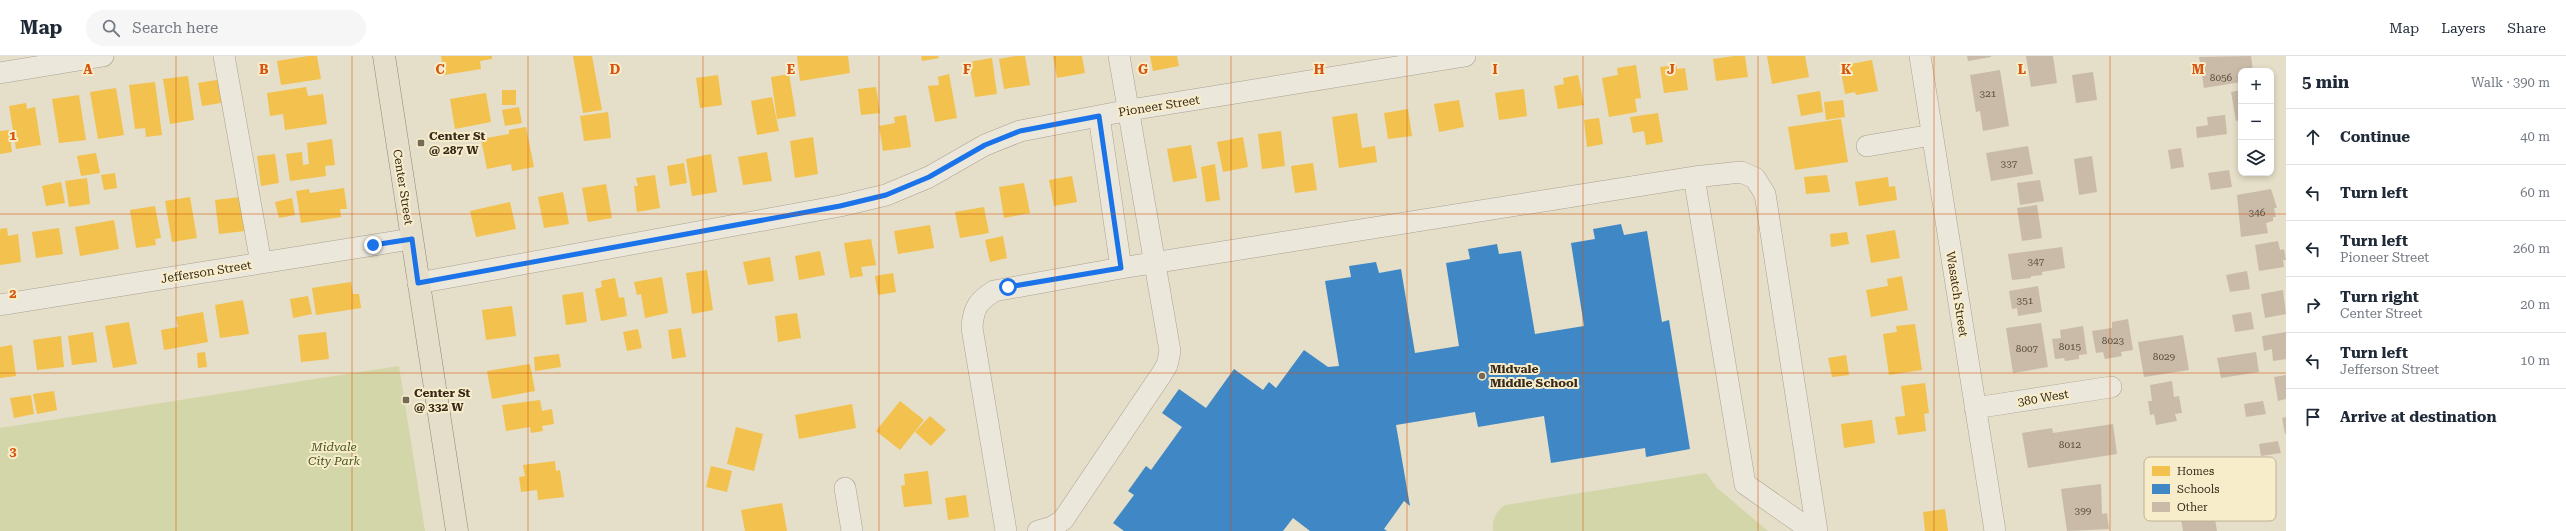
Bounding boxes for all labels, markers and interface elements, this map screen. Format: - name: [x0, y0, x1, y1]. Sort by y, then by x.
- search box: [86, 10, 366, 46]
- text: Map: [20, 16, 62, 39]
- icon: search: [100, 17, 122, 39]
- text: Search here: [132, 19, 218, 37]
- text: Map: [2389, 20, 2419, 36]
- text: Layers: [2441, 20, 2485, 36]
- text: Share: [2507, 20, 2546, 36]
- text: A: [83, 62, 93, 77]
- text: B: [259, 62, 269, 77]
- text: C: [435, 62, 445, 77]
- text: D: [610, 62, 620, 77]
- text: E: [787, 62, 795, 77]
- text: F: [963, 62, 971, 77]
- text: G: [1138, 62, 1148, 77]
- text: H: [1314, 62, 1325, 77]
- text: I: [1492, 62, 1498, 77]
- text: J: [1667, 62, 1675, 77]
- text: K: [1841, 62, 1852, 77]
- text: L: [2018, 62, 2026, 77]
- text: M: [2192, 62, 2205, 77]
- map controls: [2238, 68, 2274, 176]
- button: +: [2238, 68, 2274, 104]
- house number: 8056: [2210, 72, 2233, 83]
- text: 5 min: [2302, 72, 2349, 92]
- text: Walk · 390 m: [2471, 75, 2550, 90]
- house number: 321: [1980, 88, 1997, 99]
- street label: Pioneer Street: [1117, 93, 1201, 119]
- button: −: [2238, 104, 2274, 140]
- icon: ahead: [2302, 126, 2324, 148]
- text: 1: [9, 128, 17, 143]
- text: Continue: [2340, 128, 2410, 146]
- place label: Center St @ 287 W: [429, 129, 485, 157]
- text: 40 m: [2520, 129, 2550, 144]
- marker: Center St @ 287 W: [416, 138, 426, 148]
- button: layers: [2238, 140, 2274, 176]
- street label: Center Street: [390, 148, 416, 226]
- house number: 337: [2001, 158, 2018, 169]
- icon: left: [2302, 182, 2324, 204]
- text: Turn left: [2340, 184, 2408, 202]
- text: 60 m: [2520, 185, 2550, 200]
- house number: 346: [2249, 207, 2266, 218]
- text: Turn left: [2340, 232, 2408, 250]
- route end: [364, 236, 382, 254]
- icon: left: [2302, 238, 2324, 260]
- text: 260 m: [2513, 241, 2550, 256]
- street label: Wasatch Street: [1943, 250, 1971, 338]
- text: Pioneer Street: [2340, 250, 2429, 265]
- house number: 347: [2028, 256, 2045, 267]
- street label: Jefferson Street: [160, 258, 253, 286]
- route start: [999, 278, 1017, 296]
- text: 2: [9, 286, 17, 301]
- text: Turn right: [2340, 288, 2419, 306]
- icon: right: [2302, 294, 2324, 316]
- house number: 351: [2017, 295, 2034, 306]
- text: 20 m: [2520, 297, 2550, 312]
- text: Center Street: [2340, 306, 2423, 321]
- house number: 8023: [2102, 335, 2125, 346]
- house number: 8015: [2059, 341, 2082, 352]
- house number: 8007: [2016, 343, 2039, 354]
- text: Turn left: [2340, 344, 2408, 362]
- icon: left: [2302, 350, 2324, 372]
- house number: 8029: [2153, 351, 2176, 362]
- text: 10 m: [2520, 353, 2550, 368]
- place label: Midvale Middle School: [1490, 362, 1578, 390]
- text: Jefferson Street: [2340, 362, 2439, 377]
- marker: Midvale Middle School: [1477, 371, 1487, 381]
- place label: Center St @ 332 W: [414, 386, 470, 414]
- street label: 380 West: [2016, 387, 2070, 409]
- marker: Center St @ 332 W: [401, 395, 411, 405]
- icon: arrive: [2302, 406, 2324, 428]
- text: Arrive at destination: [2340, 408, 2496, 426]
- house number: 8012: [2059, 439, 2082, 450]
- park label: Midvale City Park: [308, 440, 360, 468]
- text: 3: [9, 444, 17, 459]
- legend: [2144, 457, 2276, 521]
- text: Homes: [2177, 465, 2214, 478]
- text: Schools: [2177, 483, 2219, 496]
- text: Other: [2177, 501, 2208, 514]
- house number: 399: [2075, 505, 2092, 516]

